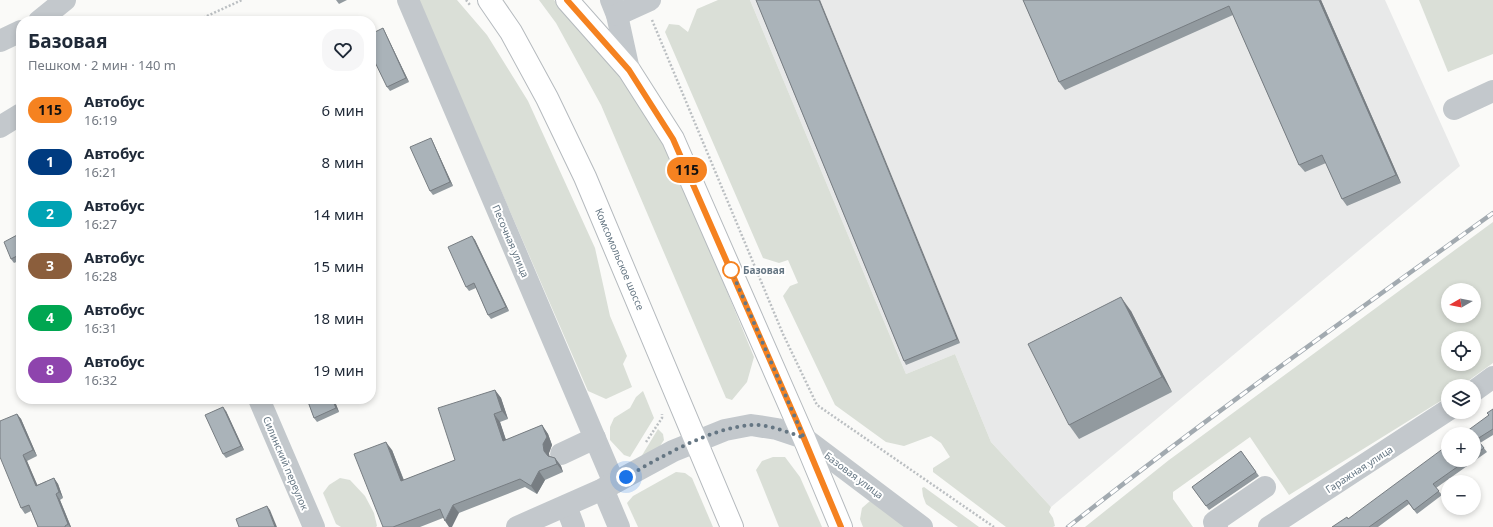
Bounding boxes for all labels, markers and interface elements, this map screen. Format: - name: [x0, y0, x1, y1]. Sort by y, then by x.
- text: Базовая: [28, 28, 107, 54]
- button: heart: [322, 29, 364, 71]
- text: Пешком · 2 мин · 140 m: [28, 56, 176, 74]
- text: Автобус: [84, 91, 145, 111]
- text: 115: [38, 100, 62, 119]
- text: 6 мин: [321, 100, 364, 120]
- text: 16:19: [84, 111, 117, 129]
- text: Автобус: [84, 143, 145, 163]
- text: 1: [46, 152, 54, 171]
- text: 8 мин: [321, 152, 364, 172]
- line badge: 115: [664, 157, 710, 183]
- text: 115: [675, 160, 699, 179]
- text: 16:21: [84, 163, 117, 181]
- text: Автобус: [84, 195, 145, 215]
- street label: Песочная улица: [489, 202, 533, 280]
- text: 2: [46, 204, 54, 223]
- text: 14 мин: [313, 204, 364, 224]
- street label: Комсомольское шоссе: [592, 206, 648, 313]
- text: 16:27: [84, 215, 117, 233]
- text: Автобус: [84, 247, 145, 267]
- text: 3: [46, 256, 54, 275]
- text: 15 мин: [313, 256, 364, 276]
- marker: Базовая: [722, 261, 740, 279]
- place label: Базовая: [743, 263, 785, 277]
- text: 16:28: [84, 267, 117, 285]
- north arrow: [1441, 283, 1481, 323]
- map controls: [1441, 283, 1481, 515]
- text: Автобус: [84, 299, 145, 319]
- text: 4: [46, 308, 54, 327]
- text: 18 мин: [313, 308, 364, 328]
- text: 16:31: [84, 319, 117, 337]
- button: locate: [1441, 331, 1481, 371]
- text: Автобус: [84, 351, 145, 371]
- text: 8: [46, 360, 54, 379]
- text: 19 мин: [313, 360, 364, 380]
- text: 16:32: [84, 371, 117, 389]
- button: layers: [1441, 379, 1481, 419]
- street label: Силинский переулок: [260, 414, 312, 513]
- button: +: [1441, 427, 1481, 467]
- street label: Гаражная улица: [1323, 442, 1395, 496]
- street label: Базовая улица: [822, 448, 886, 502]
- your location: [616, 467, 636, 487]
- button: −: [1441, 475, 1481, 515]

